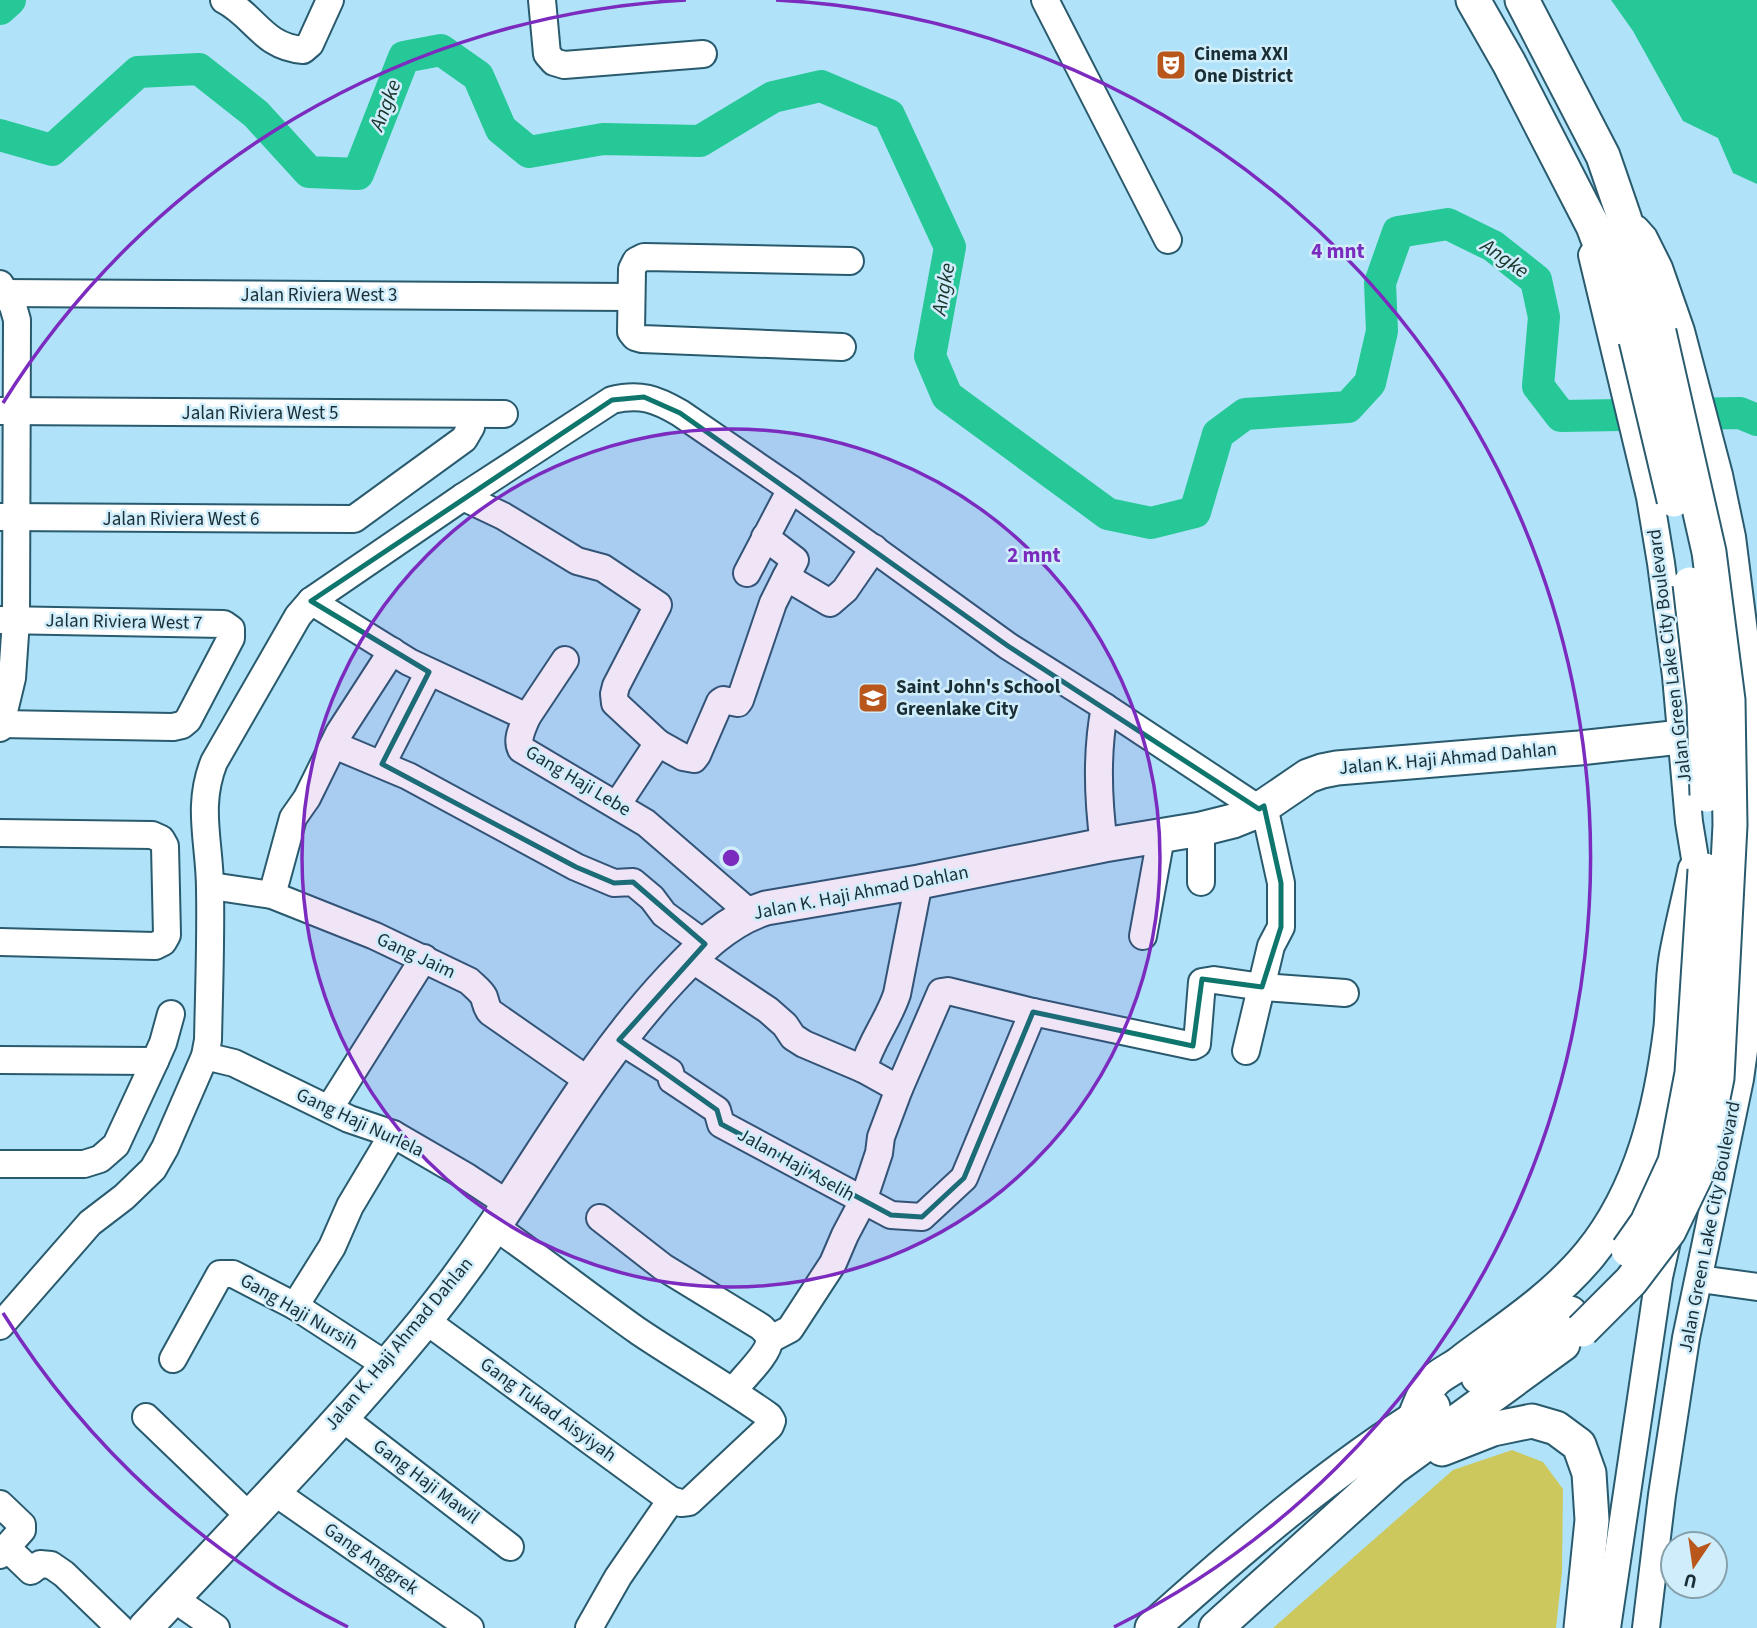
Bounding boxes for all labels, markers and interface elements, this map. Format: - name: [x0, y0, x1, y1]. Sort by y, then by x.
- place label: Cinema XXI One District: [1194, 41, 1293, 90]
- theatre icon: Cinema XXI One District: [1154, 48, 1188, 82]
- water label: Angke: [361, 75, 408, 137]
- water label: Angke: [1473, 229, 1535, 285]
- text: 4 mnt: [1311, 236, 1365, 266]
- water label: Angke: [923, 261, 962, 319]
- street label: Jalan Riviera West 3: [241, 282, 397, 309]
- street label: Jalan Riviera West 5: [182, 400, 338, 427]
- street label: Jalan Riviera West 6: [103, 506, 259, 533]
- street label: Jalan Green Lake City Boulevard: [1641, 528, 1699, 784]
- text: 2 mnt: [1007, 540, 1061, 570]
- street label: Jalan Riviera West 7: [45, 607, 203, 637]
- place label: Saint John's School Greenlake City: [896, 674, 1061, 723]
- school or university icon: Saint John's School Greenlake City: [856, 681, 890, 715]
- street label: Jalan K. Haji Ahmad Dahlan: [1338, 736, 1558, 782]
- street label: Gang Haji Lebe: [520, 739, 636, 823]
- centre of rings: [719, 846, 743, 870]
- street label: Jalan K. Haji Ahmad Dahlan: [751, 859, 971, 927]
- street label: Gang Jaim: [372, 926, 460, 986]
- street label: Gang Haji Nurlela: [292, 1082, 428, 1164]
- street label: Jalan Green Lake City Boulevard: [1672, 1099, 1748, 1355]
- street label: Jalan Haji Aselih: [732, 1122, 860, 1208]
- street label: Jalan K. Haji Ahmad Dahlan: [318, 1252, 480, 1436]
- street label: Gang Haji Nursih: [235, 1267, 363, 1357]
- street label: Gang Tukad Aisyiyah: [474, 1351, 622, 1469]
- street label: Gang Haji Mawil: [367, 1433, 485, 1531]
- street label: Gang Anggrek: [318, 1516, 424, 1602]
- north arrow: [1659, 1530, 1729, 1600]
- text: U: [1681, 1566, 1700, 1595]

